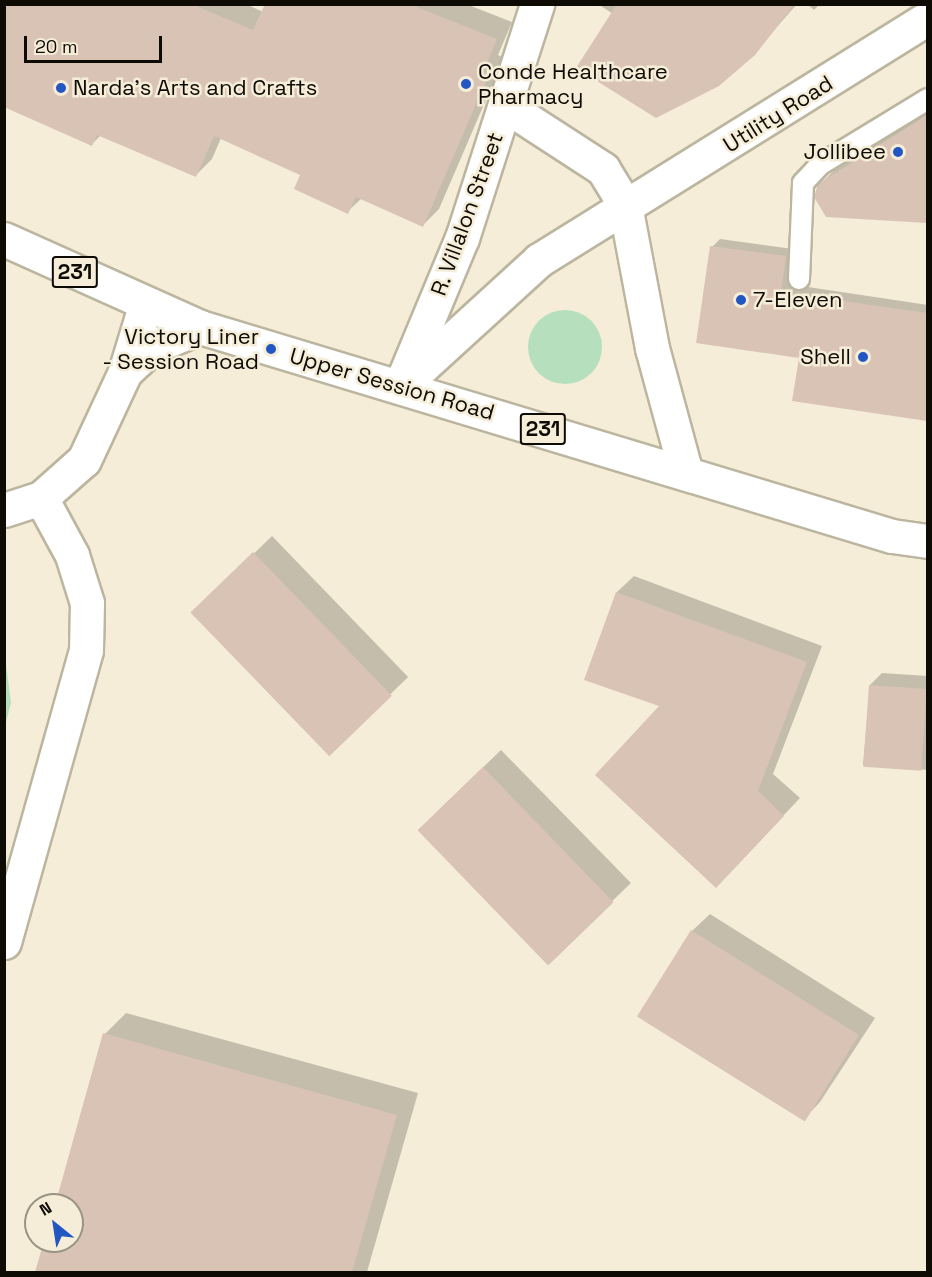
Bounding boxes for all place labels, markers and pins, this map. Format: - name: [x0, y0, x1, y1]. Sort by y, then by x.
- place label: Conde Healthcare Pharmacy: [478, 58, 668, 110]
- place label: Narda's Arts and Crafts: [73, 75, 318, 101]
- marker: Conde Healthcare Pharmacy: [459, 77, 473, 91]
- marker: Narda's Arts and Crafts: [54, 81, 68, 95]
- place label: Jollibee: [804, 139, 886, 165]
- marker: Jollibee: [891, 145, 905, 159]
- place label: 7-Eleven: [753, 287, 842, 313]
- marker: 7-Eleven: [734, 293, 748, 307]
- place label: Victory Liner - Session Road: [102, 323, 259, 374]
- marker: Victory Liner - Session Road: [264, 342, 278, 356]
- place label: Shell: [800, 344, 851, 370]
- marker: Shell: [856, 350, 870, 364]

